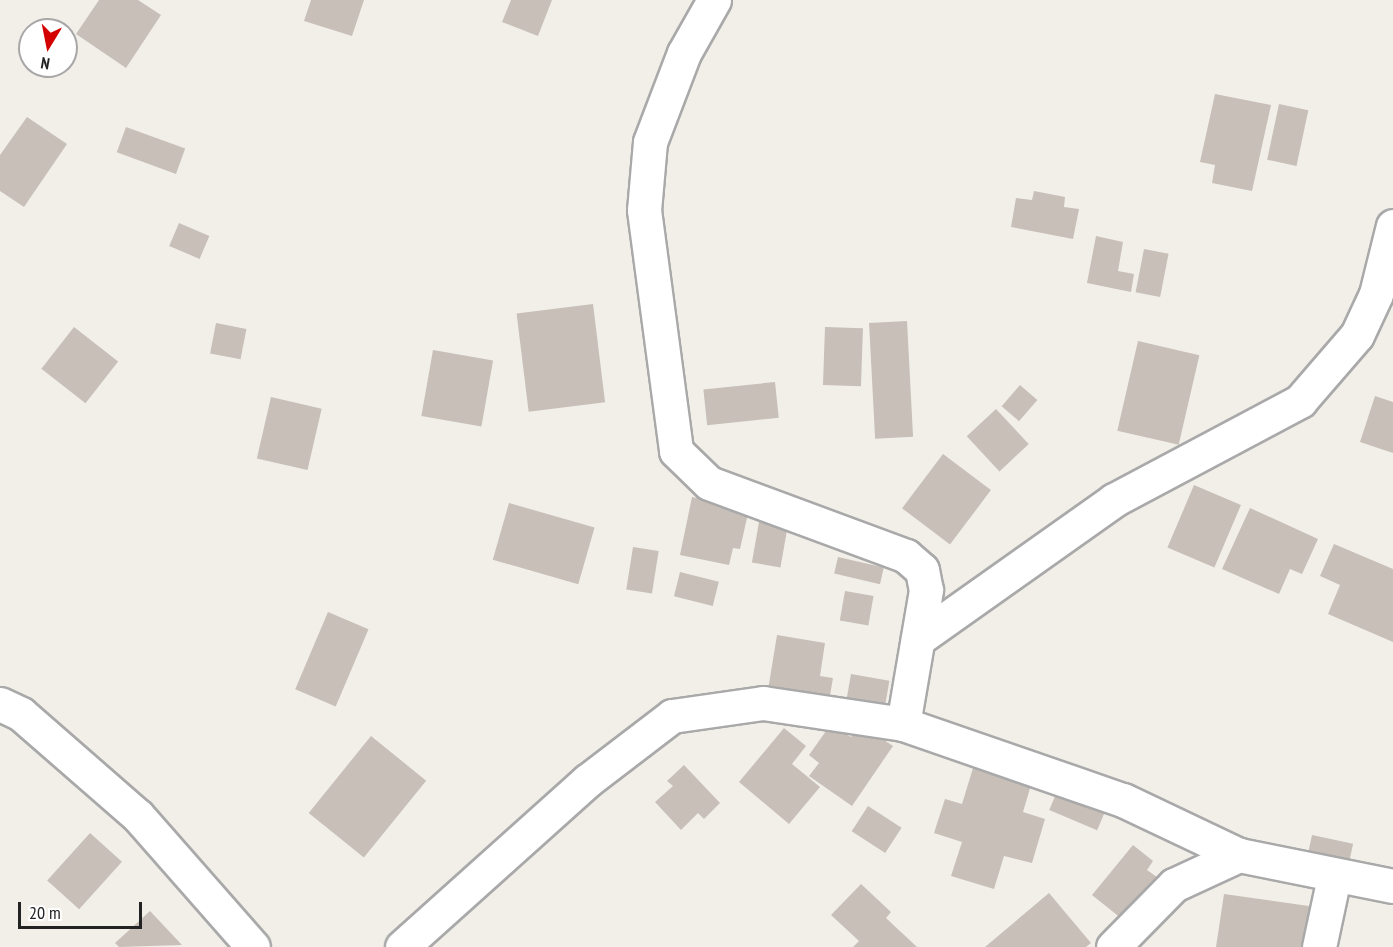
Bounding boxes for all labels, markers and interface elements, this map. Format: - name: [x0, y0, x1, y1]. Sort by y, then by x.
- north arrow: [18, 18, 78, 78]
- text: N: [39, 53, 51, 74]
- scale bar: [21, 890, 146, 928]
- text: 20 m: [29, 901, 61, 924]

